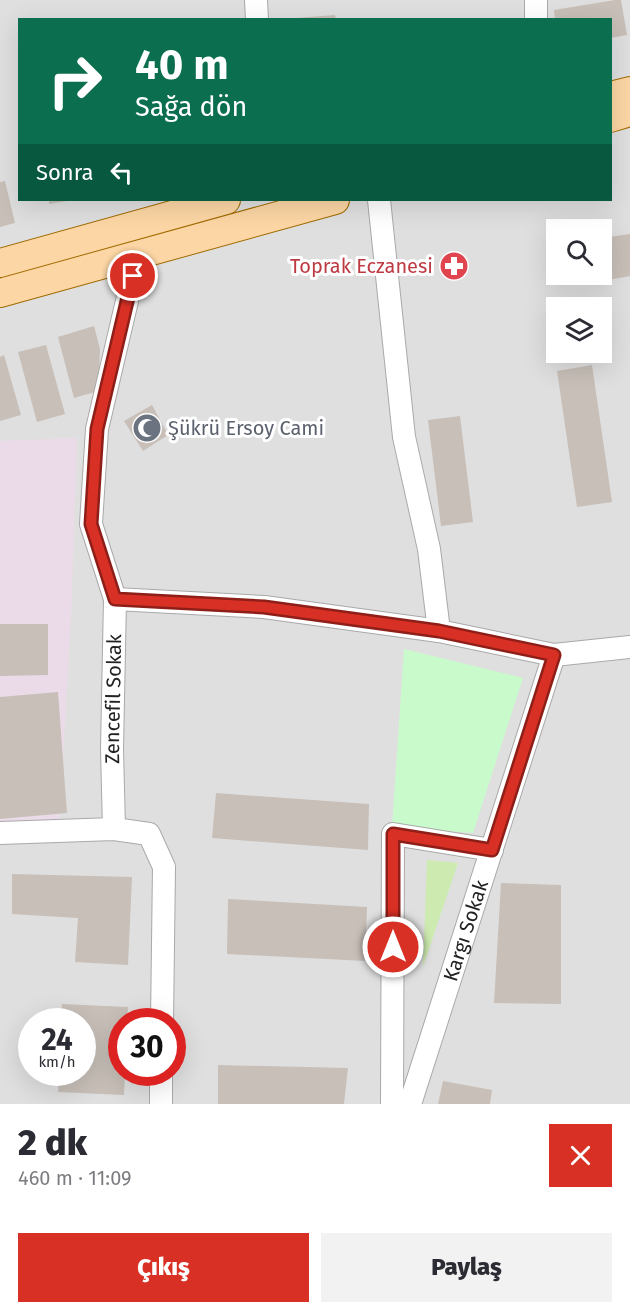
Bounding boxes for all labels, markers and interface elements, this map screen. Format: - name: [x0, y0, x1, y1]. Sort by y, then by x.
- text: 40 m: [135, 40, 229, 90]
- icon: right: [36, 42, 114, 120]
- text: Sağa dön: [135, 91, 247, 123]
- icon: left: [105, 156, 138, 189]
- text: Sonra: [36, 159, 93, 186]
- map controls: [546, 219, 612, 363]
- button: search: [546, 219, 612, 285]
- pin: [107, 250, 158, 301]
- pharmacy icon: Toprak Eczanesi: [438, 250, 470, 282]
- place label: Toprak Eczanesi: [290, 254, 433, 278]
- icon: arrive: [116, 259, 149, 292]
- button: layers: [546, 297, 612, 363]
- mosque icon: Şükrü Ersoy Cami: [131, 412, 163, 444]
- place label: Şükrü Ersoy Cami: [168, 416, 324, 441]
- street label: Zencefil Sokak: [100, 633, 126, 764]
- street label: Kargı Sokak: [438, 876, 493, 984]
- position arrow: [361, 915, 425, 979]
- speed limit sign: 30: [108, 1008, 186, 1086]
- text: 24: [41, 1022, 73, 1058]
- text: km/h: [38, 1053, 76, 1071]
- text: 2 dk: [18, 1121, 87, 1165]
- button: close: [549, 1124, 612, 1187]
- text: 460 m · 11:09: [18, 1166, 132, 1190]
- button: Çıkış: [18, 1233, 309, 1302]
- button: Paylaş: [321, 1233, 612, 1302]

